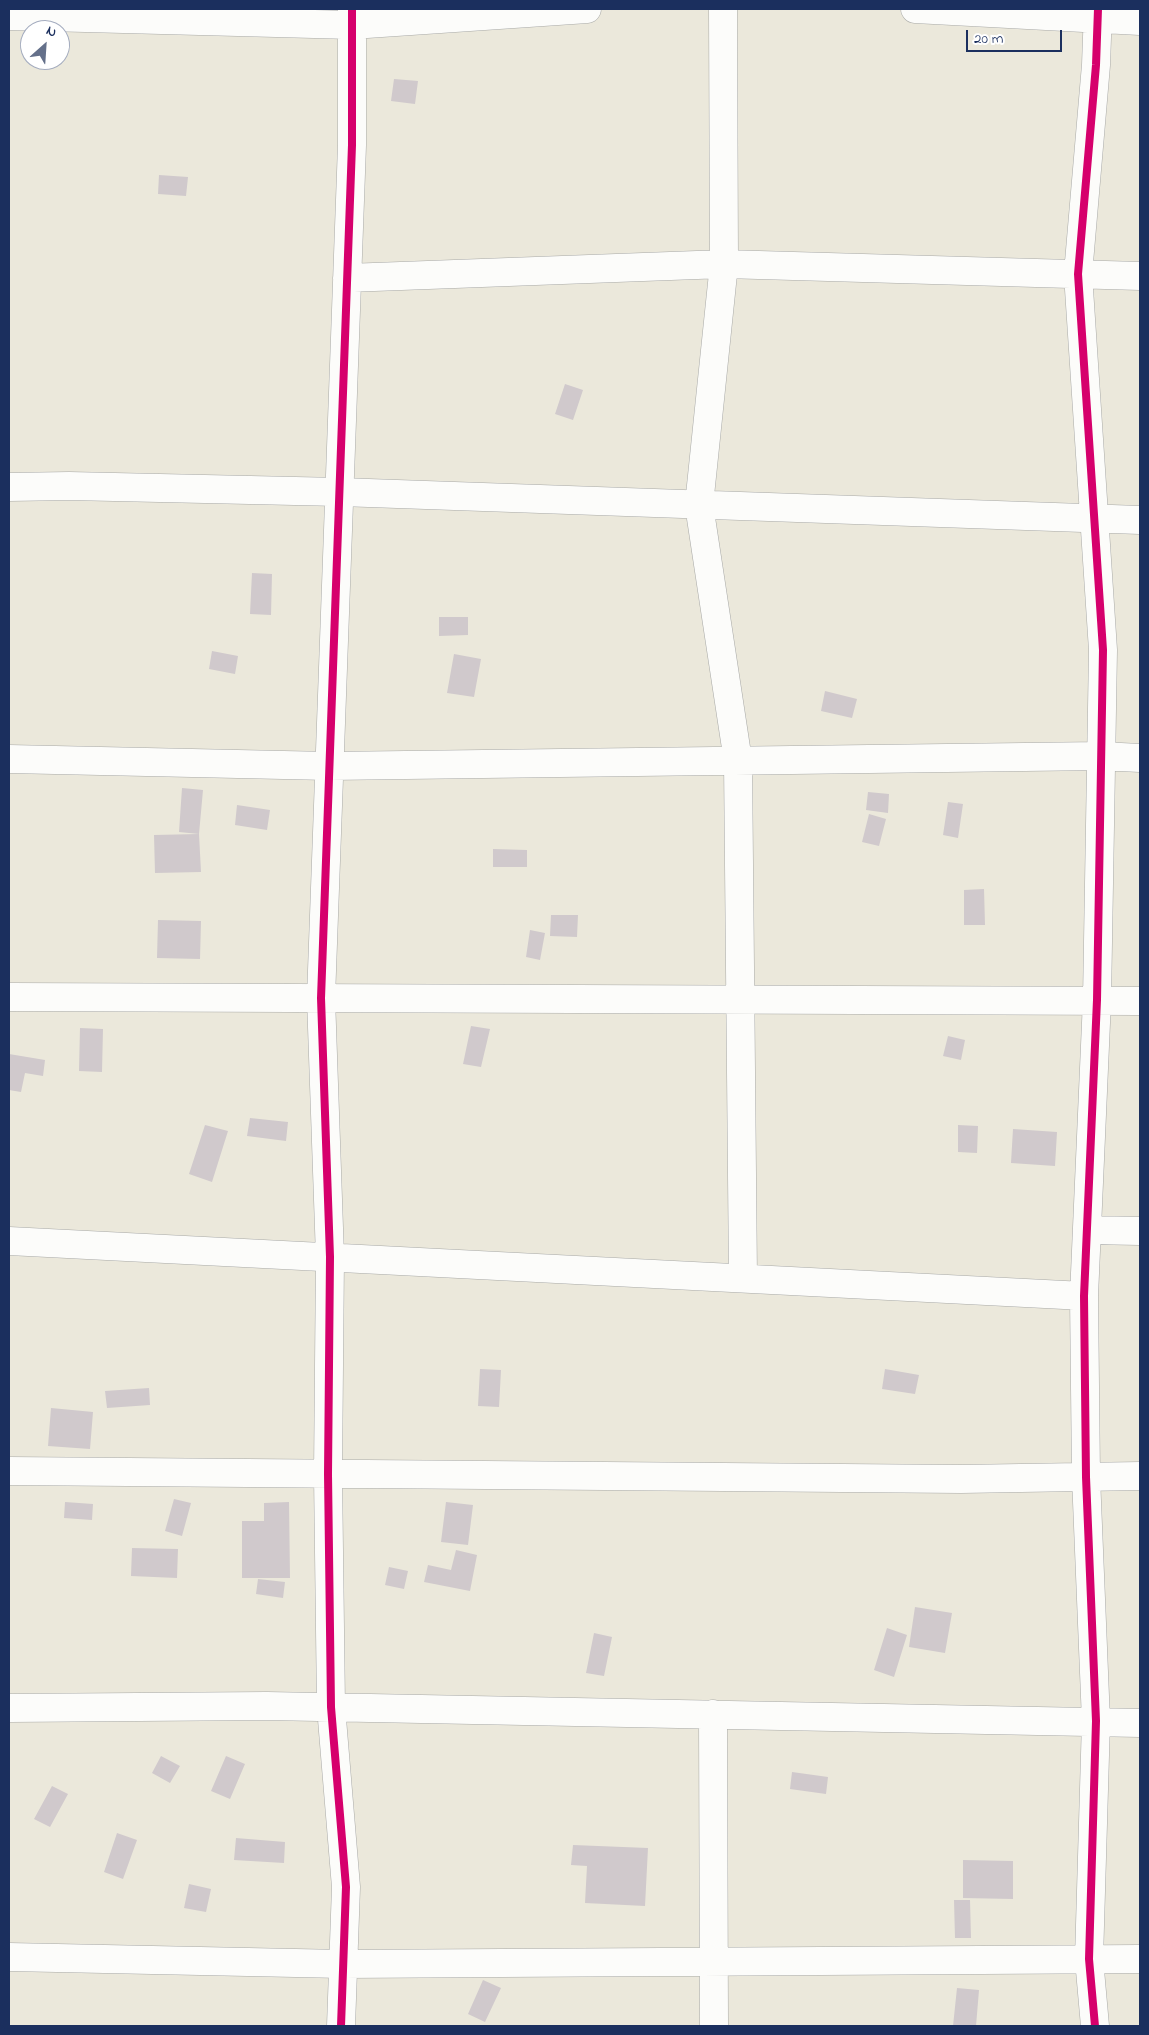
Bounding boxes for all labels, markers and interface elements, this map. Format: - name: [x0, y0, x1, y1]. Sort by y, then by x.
- north arrow: [20, 20, 70, 70]
- text: N: [42, 20, 60, 43]
- scale bar: [969, 20, 1065, 52]
- text: 20 m: [974, 28, 1003, 50]

